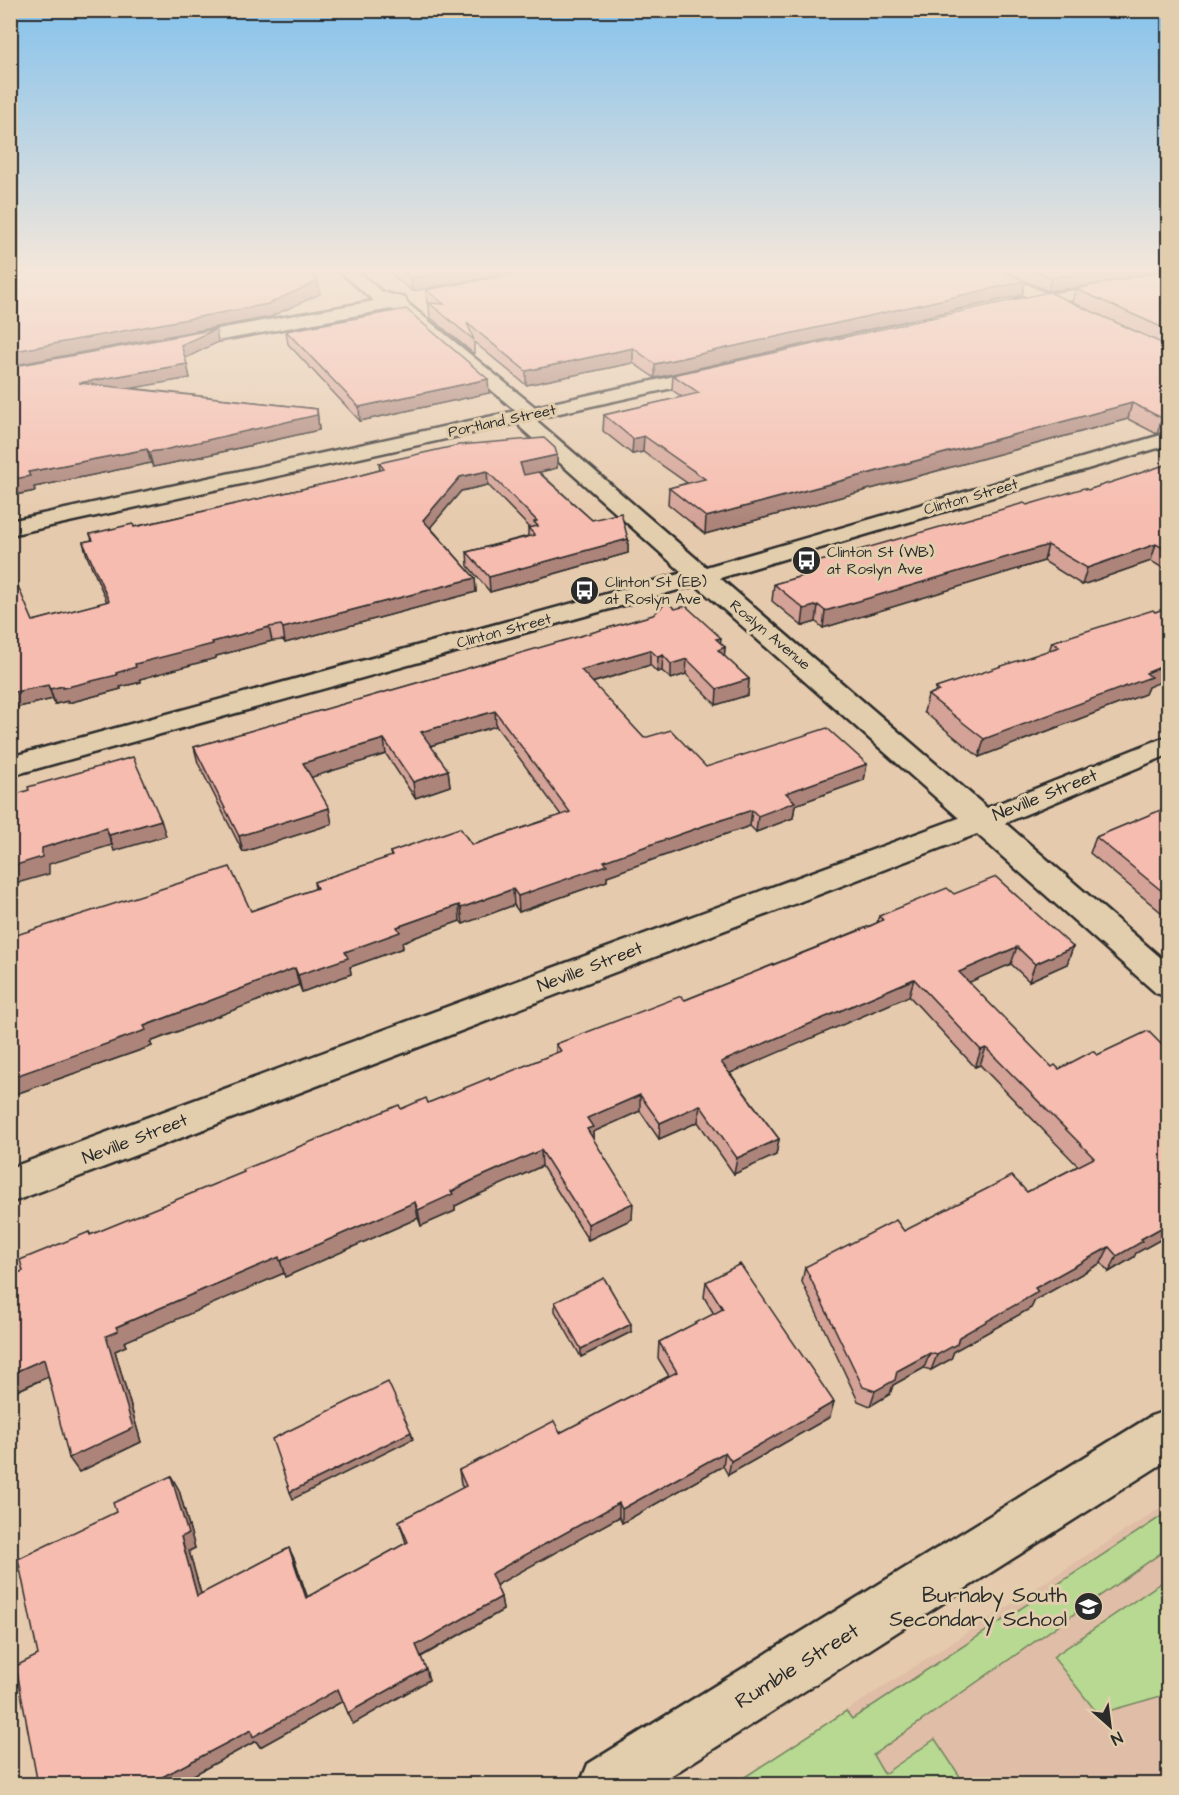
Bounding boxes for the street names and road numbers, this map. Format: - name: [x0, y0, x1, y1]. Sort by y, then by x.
- street label: Portland Street: [446, 399, 558, 443]
- street label: Clinton Street: [921, 474, 1021, 520]
- street label: Roslyn Avenue: [724, 595, 815, 676]
- street label: Clinton Street: [454, 608, 554, 654]
- street label: Neville Street: [989, 762, 1102, 827]
- street label: Neville Street: [534, 935, 647, 999]
- street label: Neville Street: [79, 1107, 192, 1171]
- street label: Rumble Street: [729, 1616, 865, 1716]

